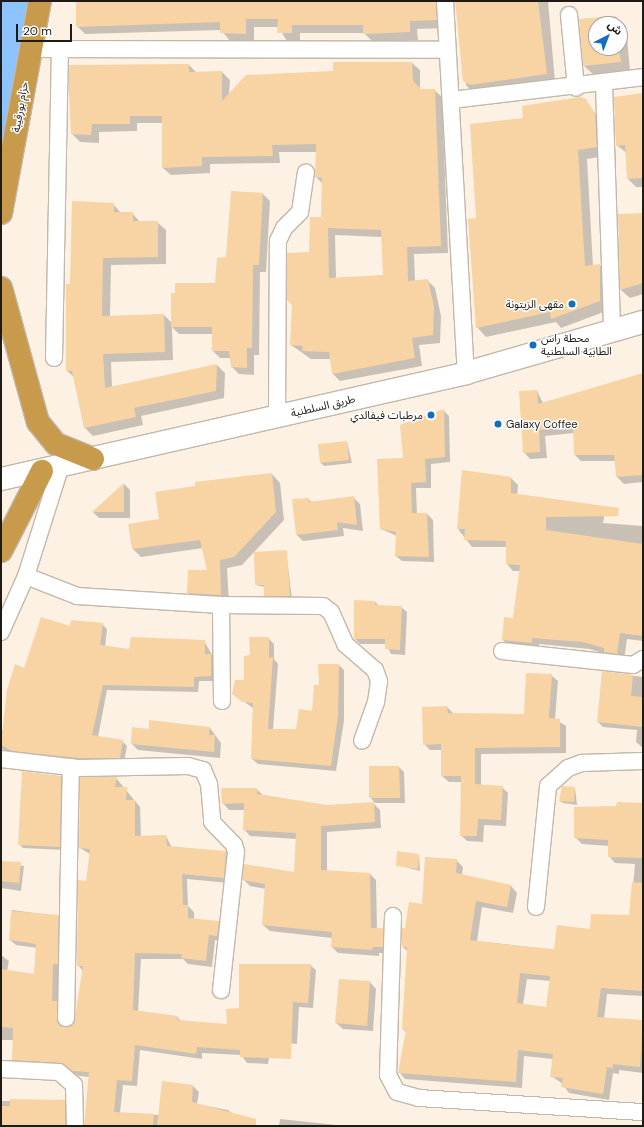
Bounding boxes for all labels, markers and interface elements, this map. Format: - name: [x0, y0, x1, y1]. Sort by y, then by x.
- scale bar: [18, 16, 74, 42]
- north arrow: [588, 16, 628, 56]
- text: ش: [605, 18, 626, 38]
- text: 20 m: [23, 23, 52, 39]
- street label: حزام بورقيبة: [9, 81, 31, 133]
- place label: مقهى الزيتونة: [506, 297, 564, 311]
- marker: مقهى الزيتونة: [567, 299, 577, 309]
- place label: محطة راس الطابية السلطنية: [541, 332, 612, 358]
- marker: محطة راس الطابية السلطنية: [528, 340, 538, 350]
- street label: طريق السلطنية: [289, 392, 357, 420]
- place label: مرطبات فيفالدي: [350, 408, 423, 422]
- marker: مرطبات فيفالدي: [426, 410, 436, 420]
- place label: Galaxy Coffee: [506, 417, 577, 431]
- marker: Galaxy Coffee: [493, 419, 503, 429]

